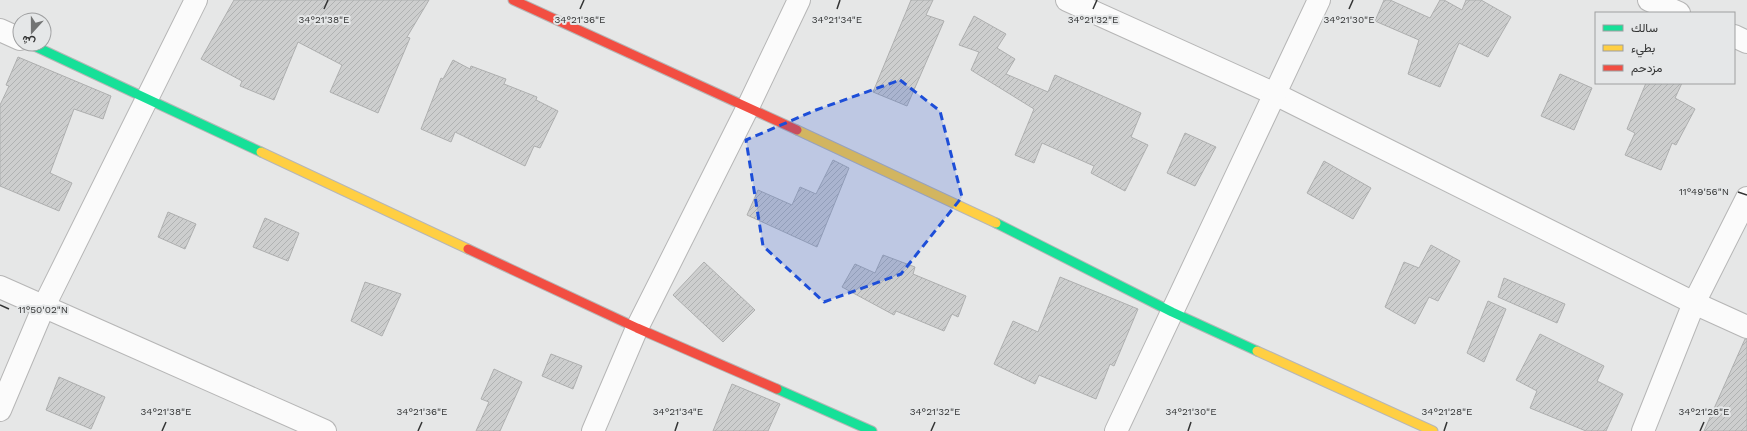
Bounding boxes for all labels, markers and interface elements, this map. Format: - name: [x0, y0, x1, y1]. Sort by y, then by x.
- north arrow: [12, 12, 52, 52]
- legend: [1595, 12, 1735, 84]
- text: 34°21'38"E: [298, 14, 350, 25]
- text: 34°21'36"E: [555, 14, 605, 25]
- text: 34°21'34"E: [812, 14, 862, 25]
- text: 34°21'32"E: [1068, 14, 1118, 25]
- text: 34°21'30"E: [1323, 14, 1375, 25]
- text: سالك: [1631, 21, 1658, 35]
- text: ش: [20, 32, 37, 49]
- text: بطيء: [1631, 41, 1655, 58]
- text: مزدحم: [1631, 61, 1662, 76]
- text: 11°49'56"N: [1679, 186, 1729, 197]
- text: 11°50'02"N: [18, 304, 68, 315]
- text: 34°21'38"E: [140, 406, 192, 417]
- text: 34°21'36"E: [397, 406, 447, 417]
- text: 34°21'34"E: [653, 406, 703, 417]
- text: 34°21'32"E: [910, 406, 960, 417]
- text: 34°21'30"E: [1165, 406, 1217, 417]
- text: 34°21'28"E: [1421, 406, 1473, 417]
- text: 34°21'26"E: [1679, 406, 1729, 417]

